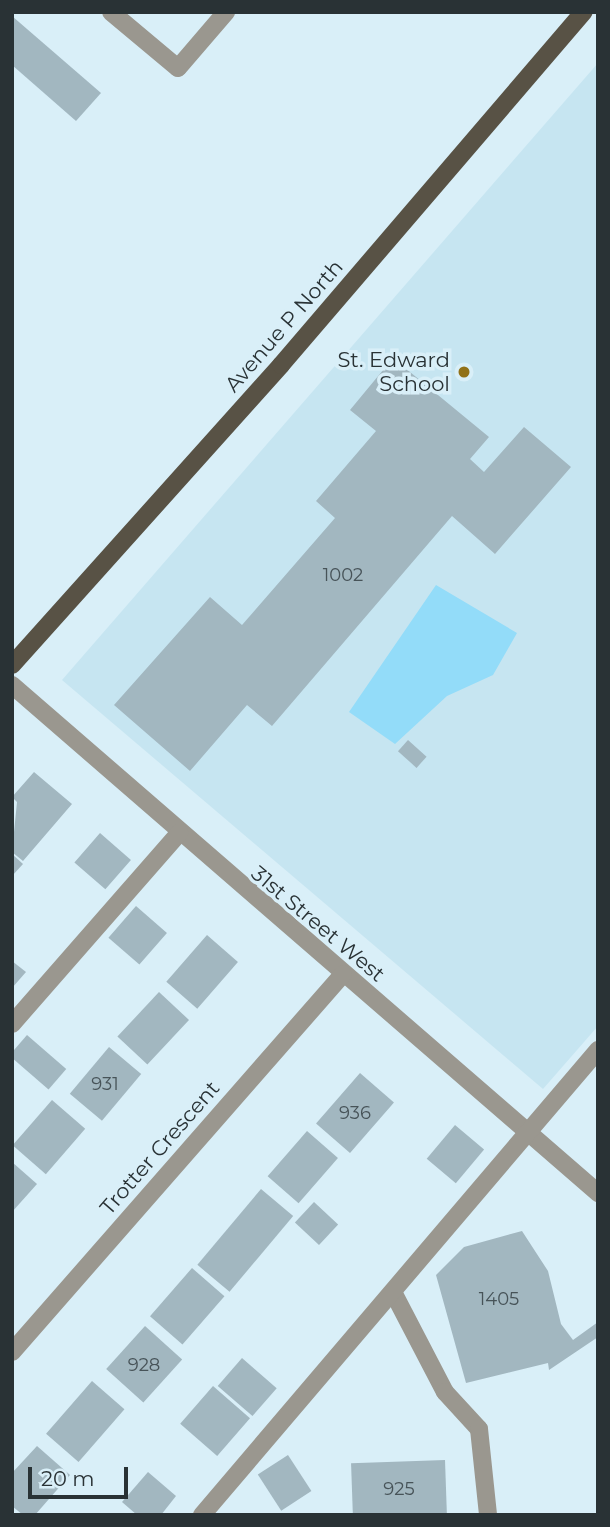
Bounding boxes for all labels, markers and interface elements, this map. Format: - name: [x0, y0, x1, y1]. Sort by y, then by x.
- street label: Avenue P North: [220, 255, 348, 397]
- place label: St. Edward School: [337, 347, 450, 397]
- marker: St. Edward School: [456, 364, 472, 380]
- house number: 1002: [323, 564, 363, 586]
- street label: 31st Street West: [246, 861, 390, 987]
- house number: 931: [91, 1073, 119, 1095]
- street label: Trotter Crescent: [95, 1076, 225, 1220]
- house number: 936: [339, 1102, 371, 1124]
- house number: 1405: [479, 1288, 519, 1310]
- house number: 928: [128, 1354, 160, 1376]
- scale bar: [32, 1454, 131, 1498]
- text: 20 m: [41, 1466, 95, 1491]
- house number: 925: [383, 1478, 415, 1500]

